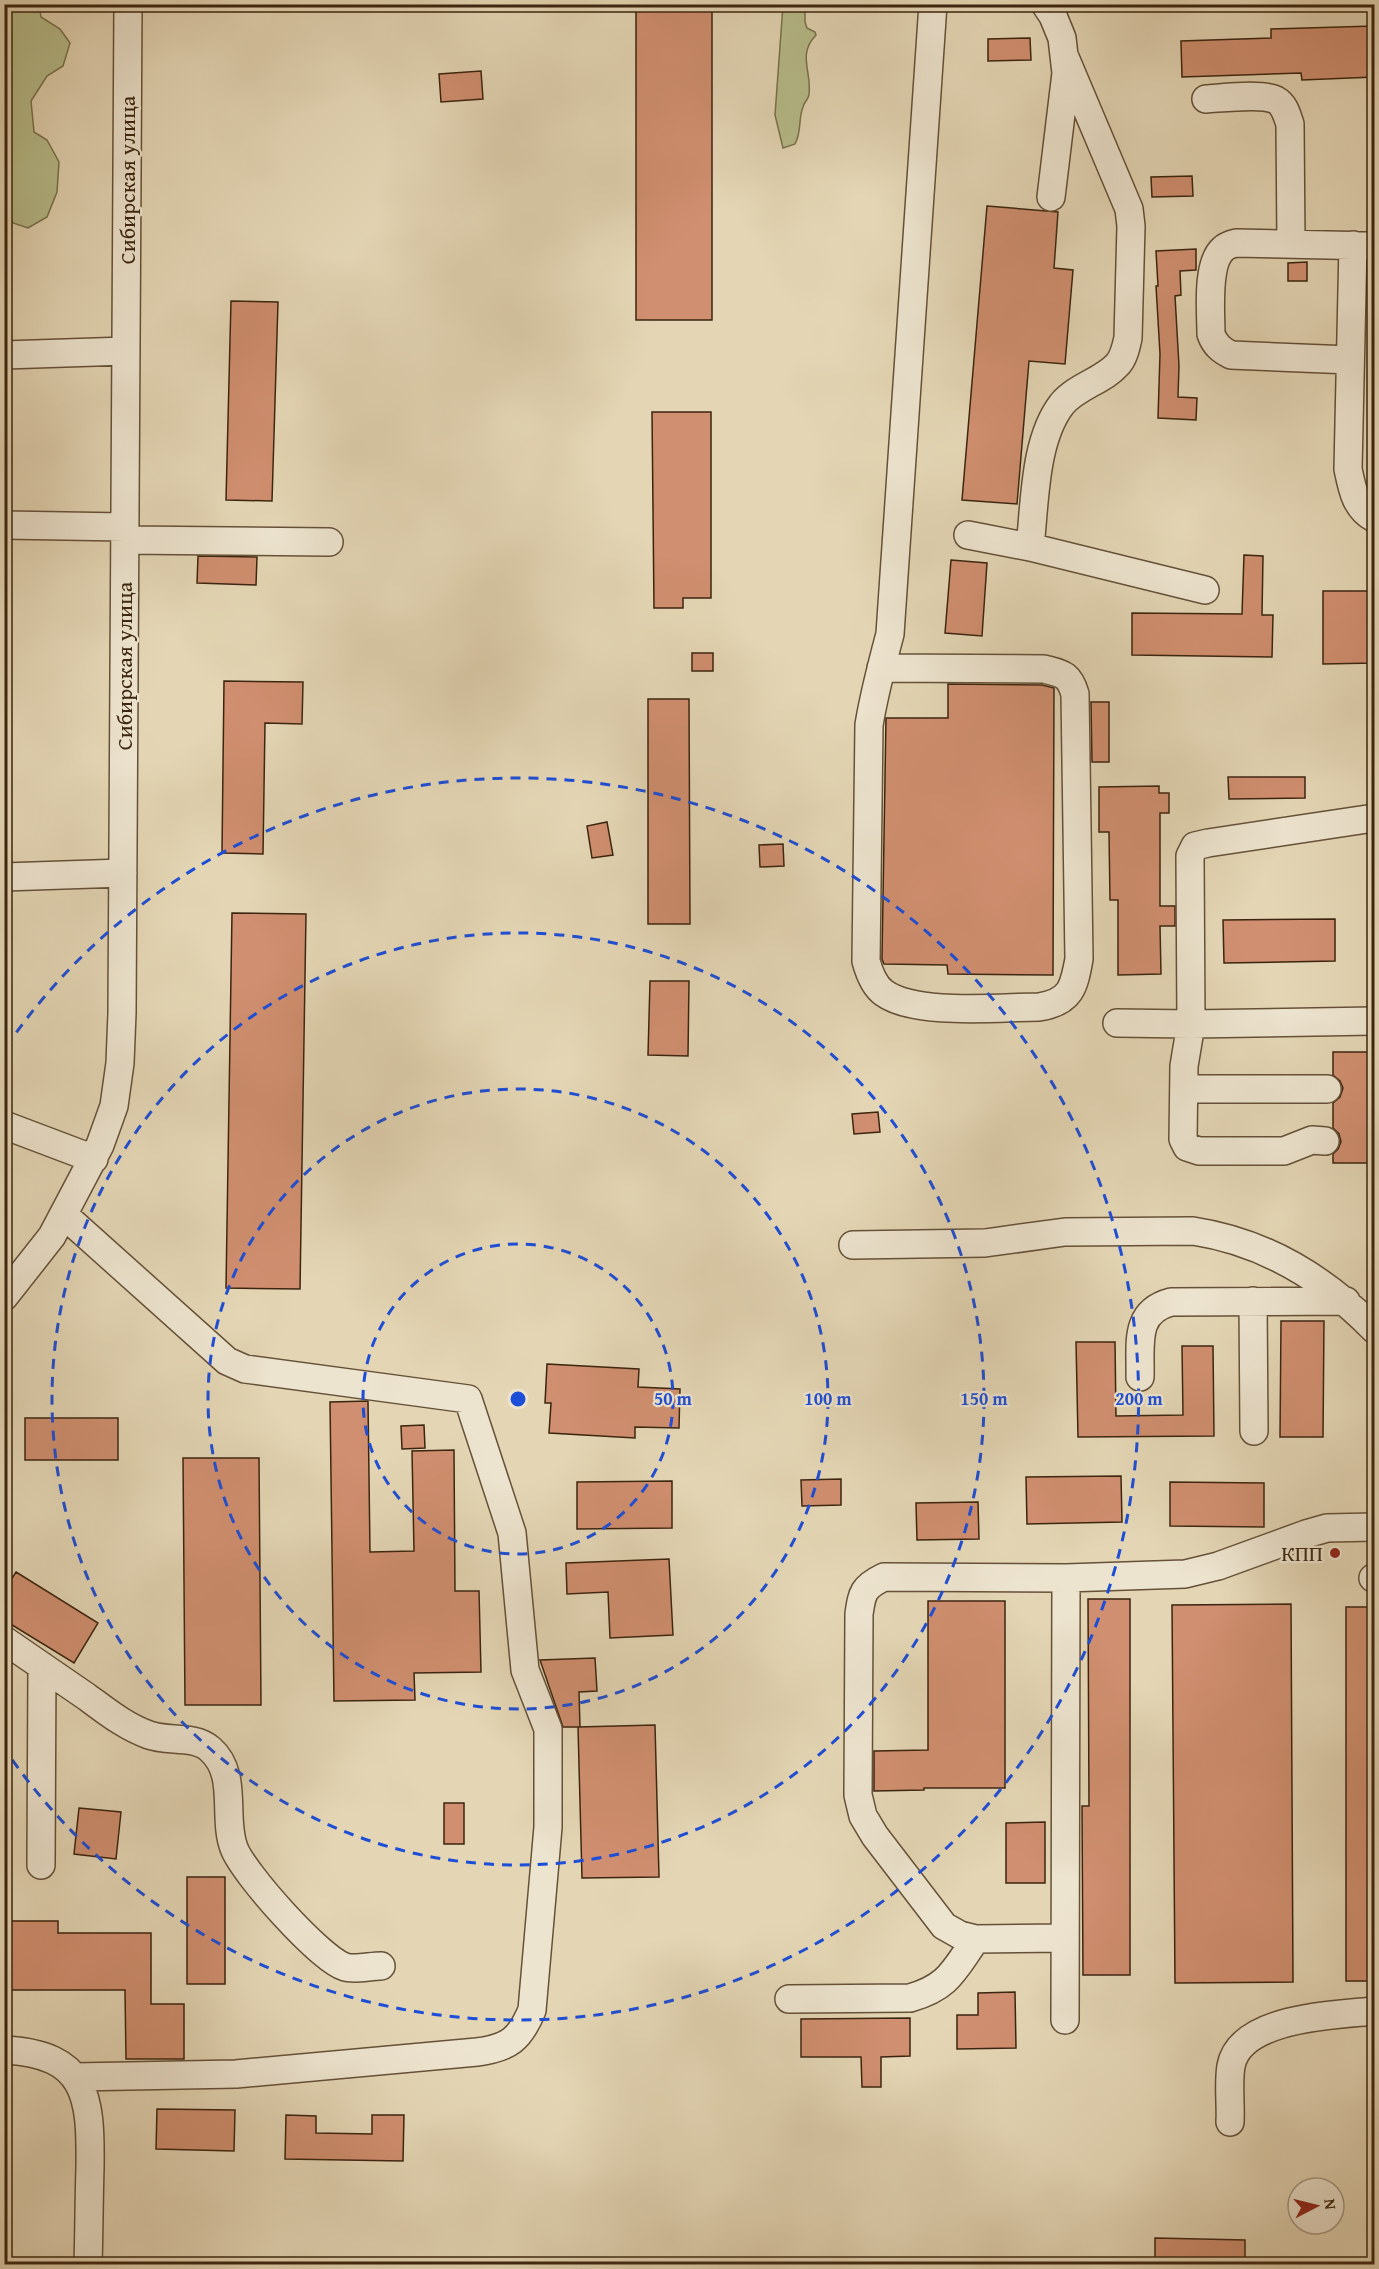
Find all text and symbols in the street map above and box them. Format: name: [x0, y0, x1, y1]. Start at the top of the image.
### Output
street label: Сибирская улица: [111, 95, 143, 264]
street label: Сибирская улица: [108, 581, 140, 750]
text: 50 m: [654, 1385, 693, 1412]
text: 100 m: [804, 1385, 852, 1412]
text: 150 m: [960, 1385, 1008, 1412]
text: 200 m: [1115, 1385, 1163, 1412]
centre of rings: [508, 1389, 528, 1409]
place label: КПП: [1281, 1537, 1323, 1569]
marker: КПП: [1328, 1546, 1342, 1560]
north arrow: [1286, 2176, 1346, 2236]
text: N: [1318, 2197, 1343, 2211]

